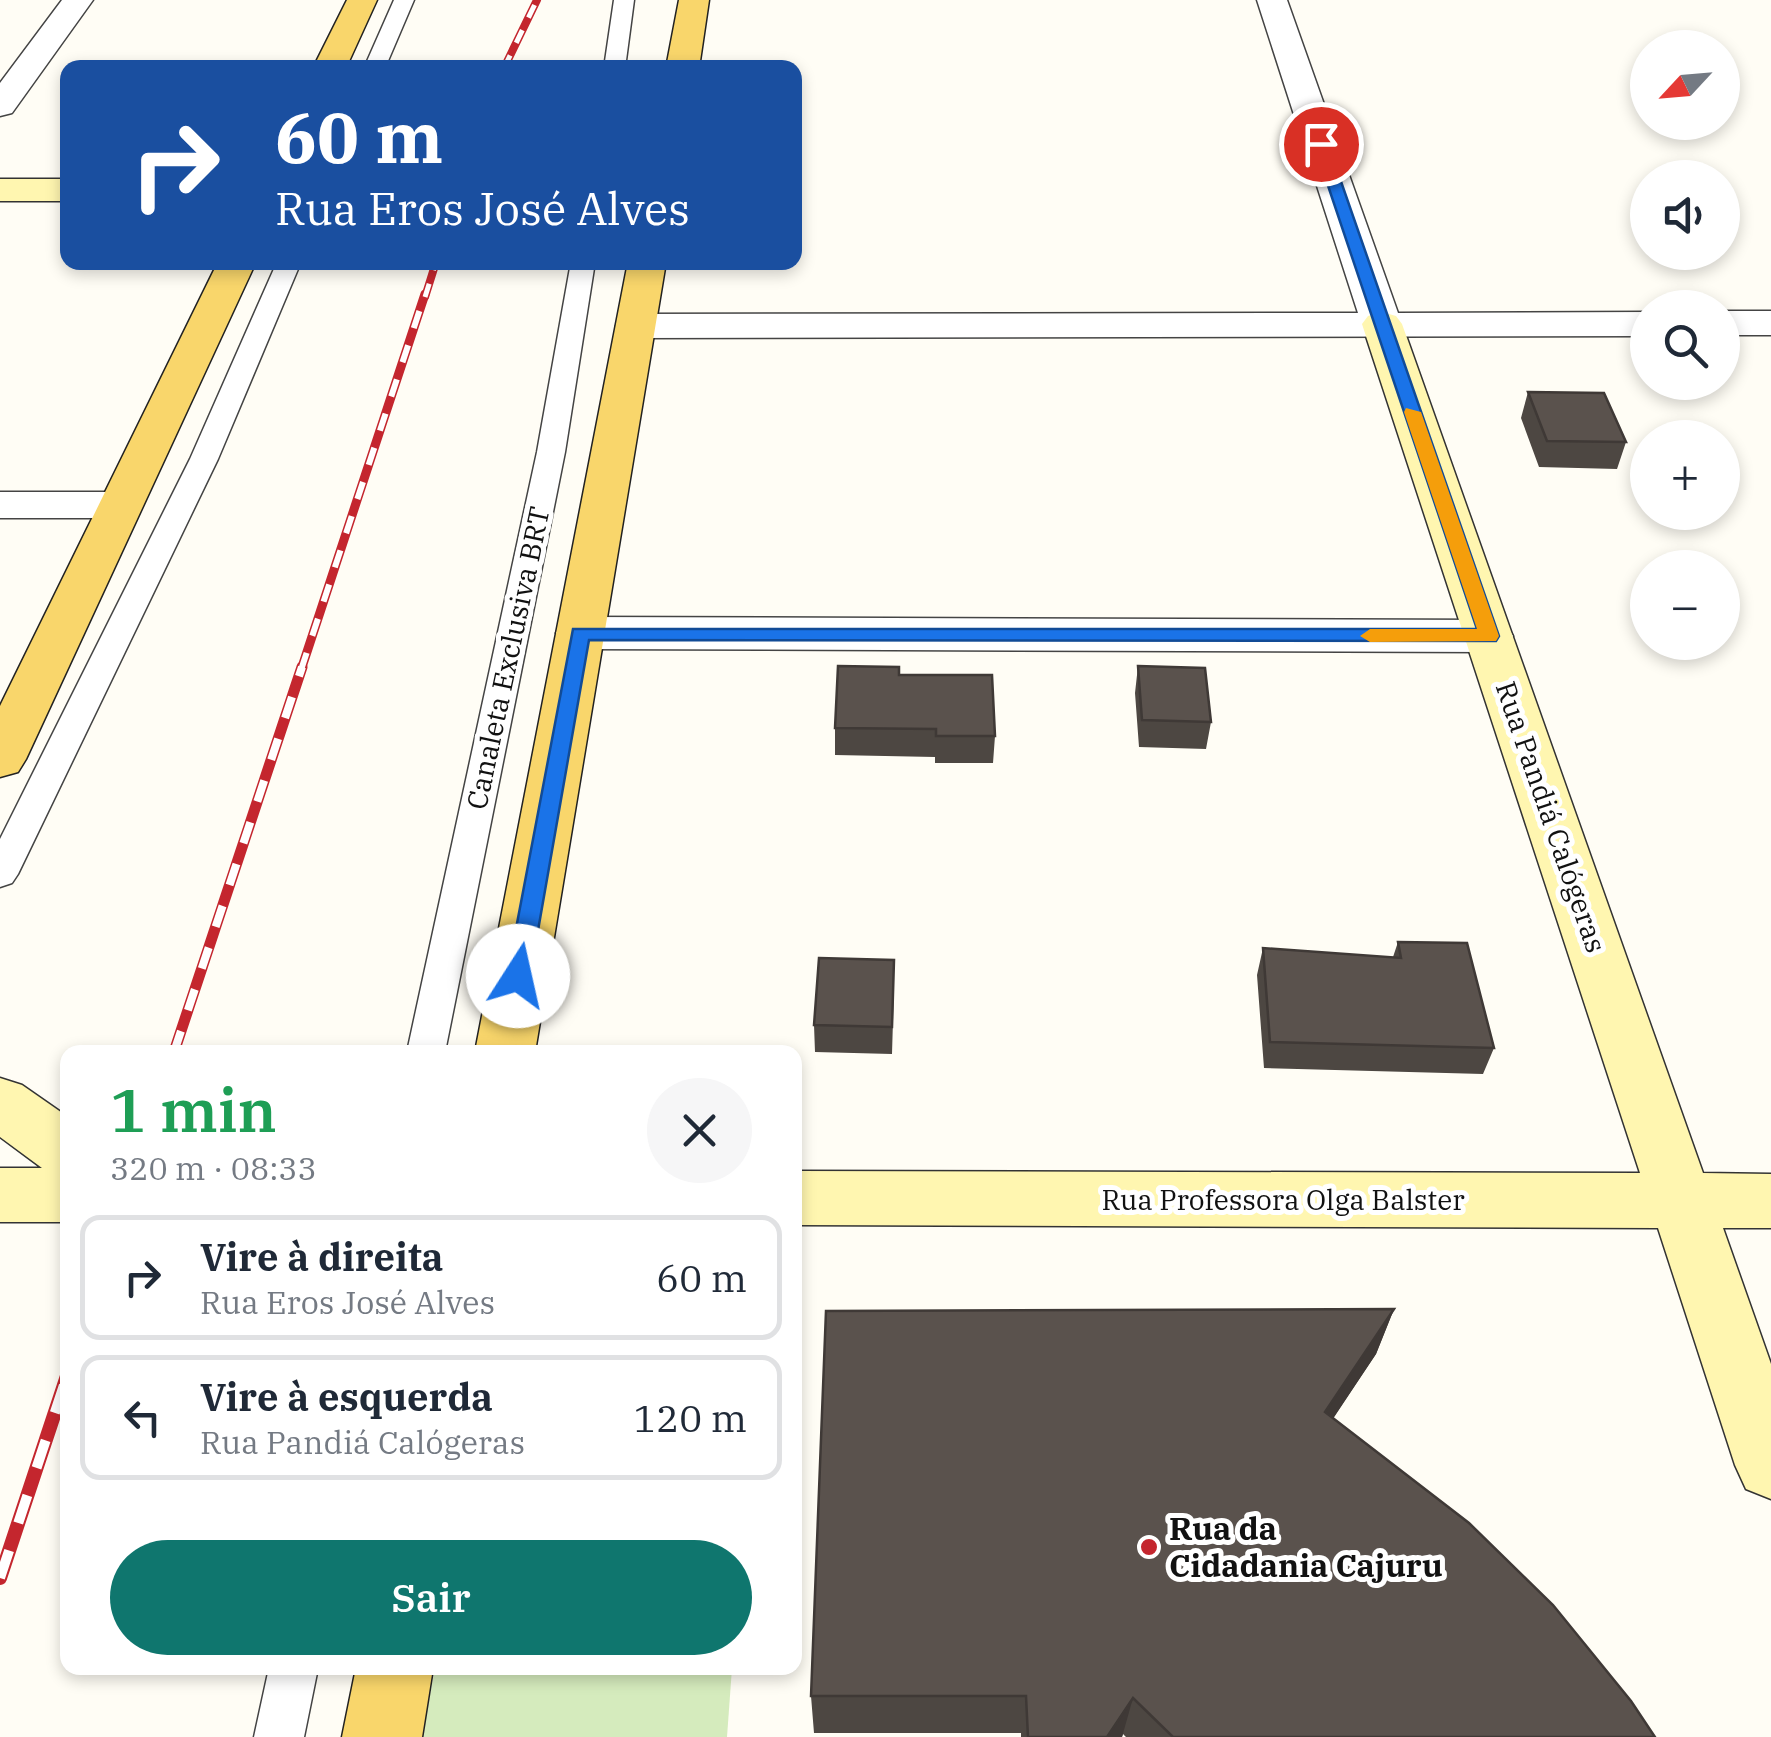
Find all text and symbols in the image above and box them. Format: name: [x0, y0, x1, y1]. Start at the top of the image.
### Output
north arrow: [1630, 30, 1740, 140]
map controls: [1630, 30, 1740, 660]
text: 60 m: [275, 91, 443, 182]
icon: right: [110, 100, 240, 230]
pin: [1279, 102, 1364, 187]
icon: arrive: [1294, 117, 1349, 172]
button: sound: [1630, 160, 1740, 270]
text: Rua Eros José Alves: [275, 179, 690, 237]
button: search: [1630, 290, 1740, 400]
button: +: [1630, 420, 1740, 530]
street label: Canaleta Exclusiva BRT: [457, 503, 558, 813]
button: −: [1630, 550, 1740, 660]
street label: Rua Pandiá Calógeras: [1488, 676, 1615, 957]
position arrow: [466, 924, 570, 1028]
text: 1 min: [110, 1070, 277, 1149]
button: close: [647, 1078, 752, 1183]
text: 320 m · 08:33: [110, 1147, 317, 1189]
street label: Rua Professora Olga Balster: [1101, 1181, 1465, 1218]
text: Vire à direita: [200, 1232, 444, 1281]
icon: right: [115, 1250, 170, 1305]
text: 60 m: [656, 1253, 747, 1302]
text: Rua Eros José Alves: [200, 1281, 495, 1323]
text: Vire à esquerda: [200, 1372, 493, 1421]
icon: left: [115, 1390, 170, 1445]
text: 120 m: [634, 1393, 747, 1442]
text: Rua Pandiá Calógeras: [200, 1421, 525, 1463]
place label: Rua da Cidadania Cajuru: [1169, 1507, 1443, 1586]
marker: Rua da Cidadania Cajuru: [1138, 1536, 1160, 1558]
button: Sair: [110, 1540, 752, 1655]

